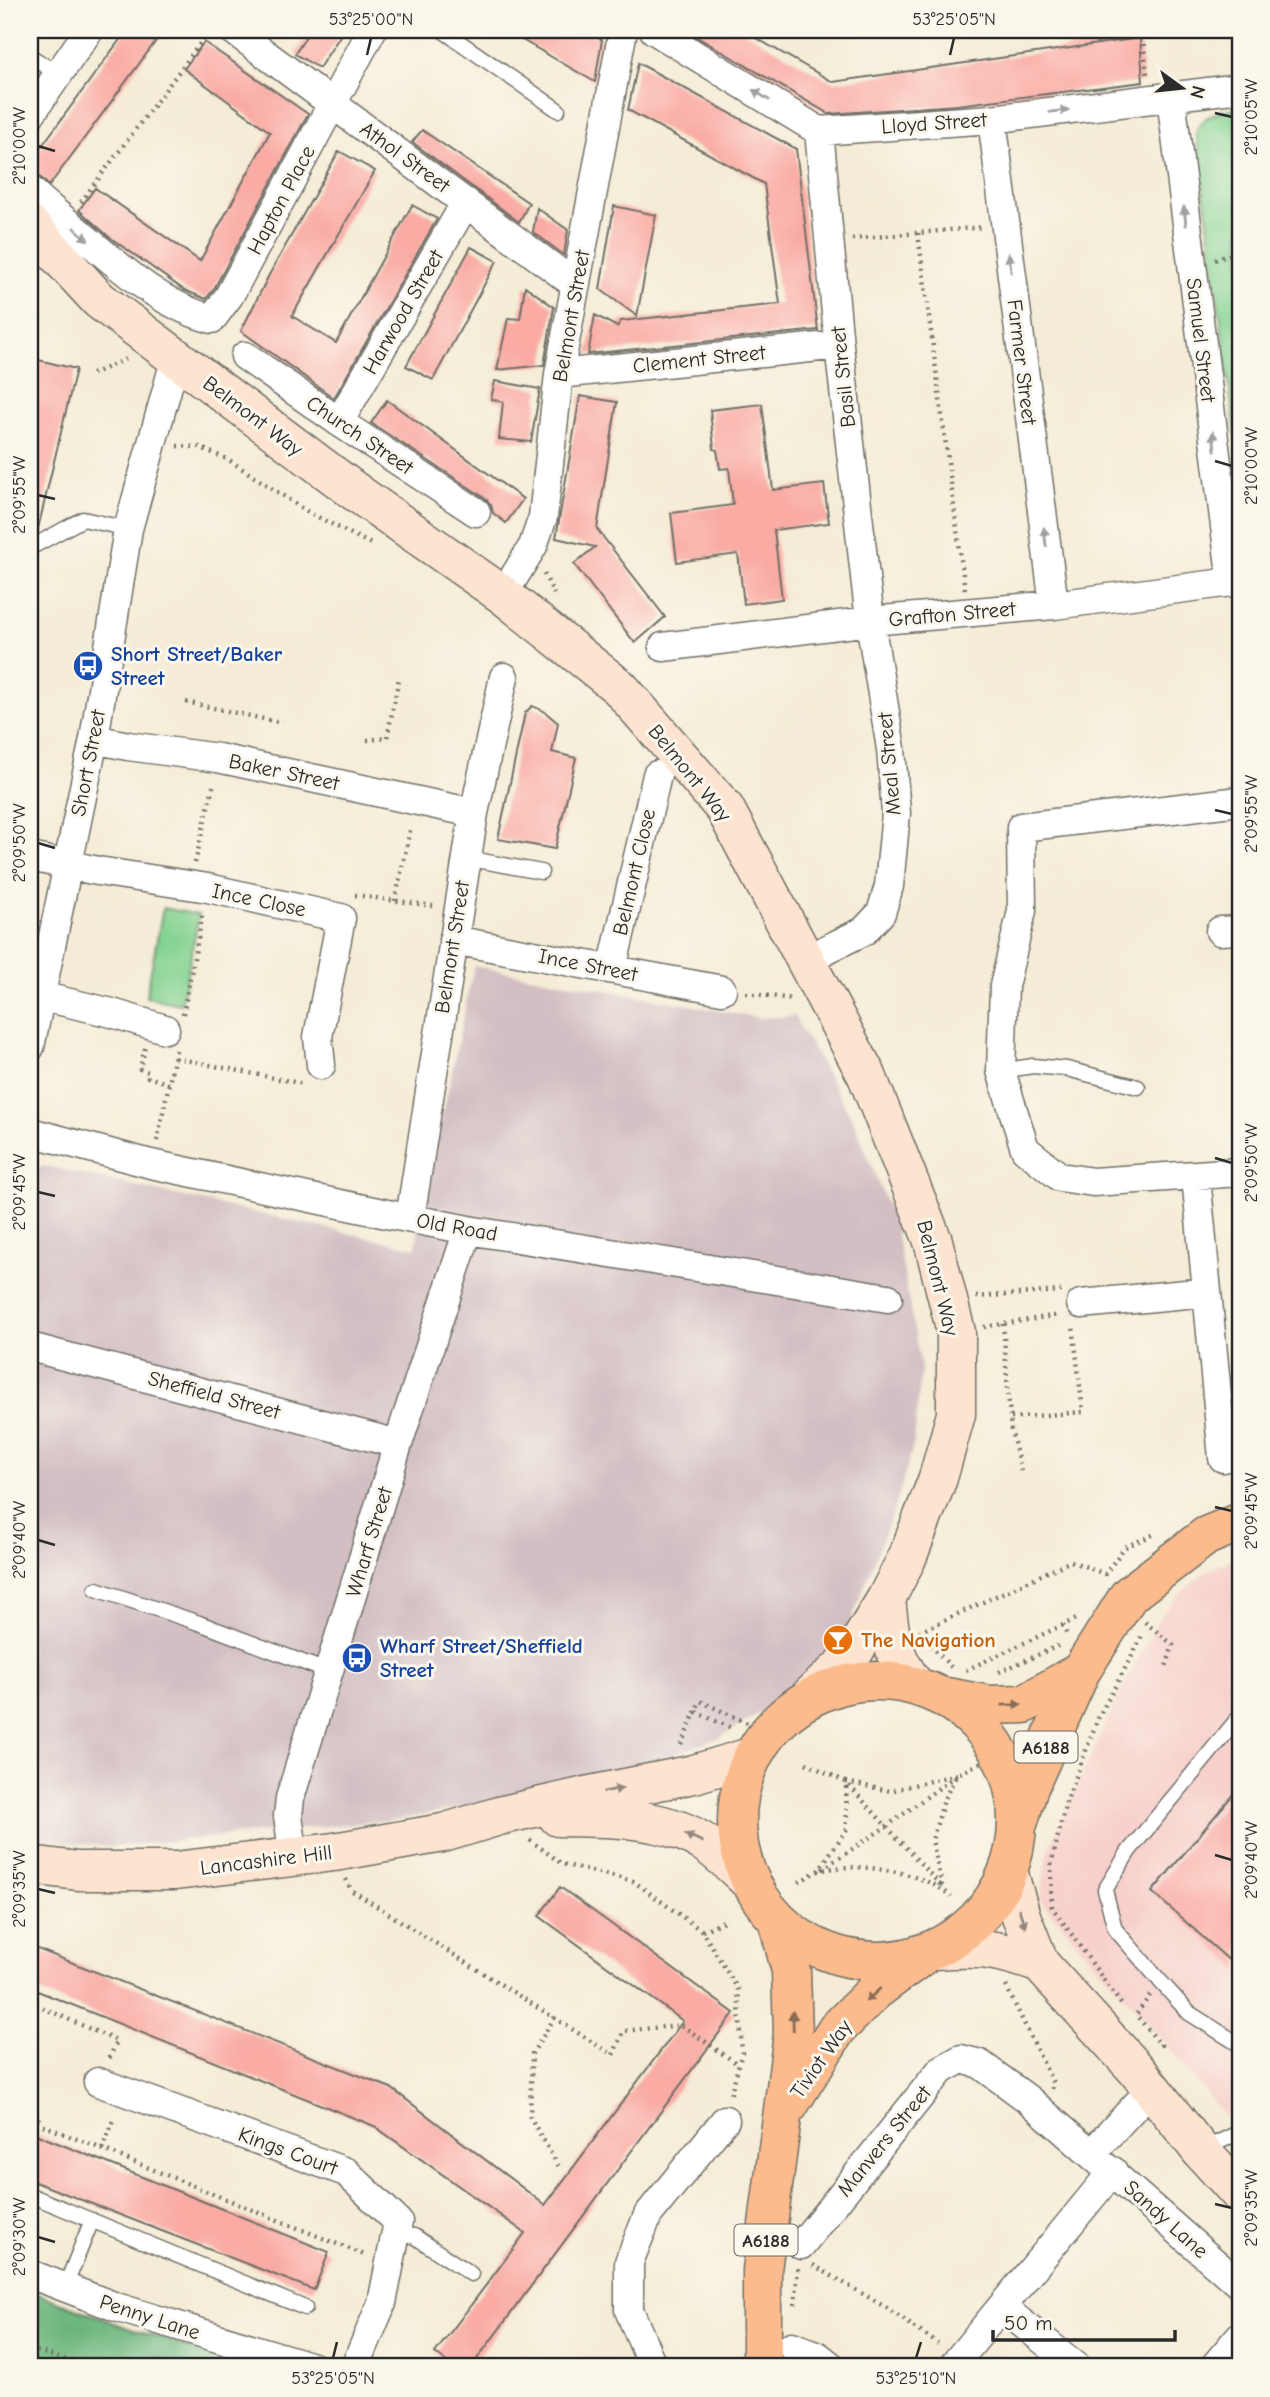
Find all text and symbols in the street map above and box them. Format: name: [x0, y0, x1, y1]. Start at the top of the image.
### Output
text: 53°25'00"N: [329, 9, 413, 30]
text: 53°25'05"N: [912, 9, 996, 30]
north arrow: [1148, 52, 1218, 122]
text: 2°10'05"W: [1241, 78, 1262, 155]
text: N: [1185, 83, 1210, 101]
one-way arrow: [752, 89, 771, 102]
one-way arrow: [1048, 105, 1070, 116]
text: 2°10'00"W: [9, 107, 30, 185]
street label: Lloyd Street: [880, 107, 989, 139]
street label: Athol Street: [356, 116, 455, 198]
street label: Hapton Place: [242, 141, 320, 259]
one-way arrow: [1180, 205, 1191, 227]
one-way arrow: [72, 226, 89, 242]
street label: Harwood Street: [358, 245, 449, 378]
street label: Belmont Street: [548, 247, 595, 384]
one-way arrow: [1004, 252, 1015, 274]
street label: Samuel Street: [1181, 276, 1221, 405]
street label: Farmer Street: [1002, 298, 1042, 427]
street label: Basil Street: [826, 324, 860, 429]
street label: Clement Street: [632, 340, 767, 378]
street label: Belmont Way: [199, 371, 308, 462]
street label: Church Street: [302, 390, 419, 480]
text: 2°10'00"W: [1241, 427, 1262, 505]
one-way arrow: [1208, 430, 1219, 452]
text: 2°09'55"W: [9, 456, 30, 534]
one-way arrow: [1039, 526, 1050, 548]
street label: Grafton Street: [888, 596, 1017, 632]
place label: Short Street/Baker Street: [111, 642, 283, 690]
bus stop icon: Short Street/Baker Street: [71, 649, 105, 683]
street label: Short Street: [66, 707, 110, 818]
street label: Meal Street: [872, 711, 905, 816]
street label: Belmont Way: [643, 719, 737, 827]
street label: Baker Street: [227, 749, 342, 796]
text: 2°09'55"W: [1241, 775, 1262, 853]
text: 2°09'50"W: [9, 803, 30, 883]
street label: Belmont Close: [608, 806, 660, 938]
street label: Ince Close: [210, 878, 308, 922]
street label: Belmont Street: [430, 878, 474, 1015]
street label: Ince Street: [537, 944, 640, 987]
text: 2°09'50"W: [1241, 1123, 1262, 1203]
text: 2°09'45"W: [9, 1153, 30, 1230]
street label: Old Road: [415, 1208, 499, 1246]
street label: Belmont Way: [912, 1218, 964, 1339]
street label: Sheffield Street: [145, 1366, 284, 1424]
text: 2°09'45"W: [1241, 1472, 1262, 1549]
street label: Wharf Street: [341, 1483, 397, 1600]
text: 2°09'40"W: [9, 1501, 30, 1579]
bar icon: The Navigation: [821, 1623, 855, 1657]
place label: The Navigation: [861, 1628, 996, 1652]
place label: Wharf Street/Sheffield Street: [380, 1634, 583, 1682]
bus stop icon: Wharf Street/Sheffield Street: [340, 1641, 374, 1675]
one-way arrow: [1001, 1699, 1023, 1710]
road number: A6188: [1014, 1732, 1078, 1763]
one-way arrow: [602, 1784, 624, 1795]
text: 2°09'40"W: [1241, 1821, 1262, 1899]
one-way arrow: [684, 1832, 704, 1844]
street label: Lancashire Hill: [199, 1840, 333, 1880]
text: 2°09'35"W: [9, 1850, 30, 1928]
one-way arrow: [1017, 1908, 1028, 1929]
one-way arrow: [865, 1986, 882, 2002]
one-way arrow: [787, 2010, 798, 2032]
street label: Tiviot Way: [785, 2015, 857, 2103]
street label: Manvers Street: [832, 2080, 937, 2201]
street label: Kings Court: [235, 2122, 342, 2180]
text: 2°09'35"W: [1241, 2169, 1262, 2247]
street label: Sandy Lane: [1119, 2175, 1213, 2263]
text: 2°09'30"W: [9, 2197, 30, 2276]
road number: A6188: [734, 2224, 798, 2256]
street label: Penny Lane: [97, 2289, 203, 2345]
scale bar: [993, 2299, 1176, 2343]
text: 50 m: [1004, 2311, 1053, 2335]
text: 53°25'05"N: [291, 2368, 375, 2389]
text: 53°25'10"N: [876, 2368, 956, 2389]

